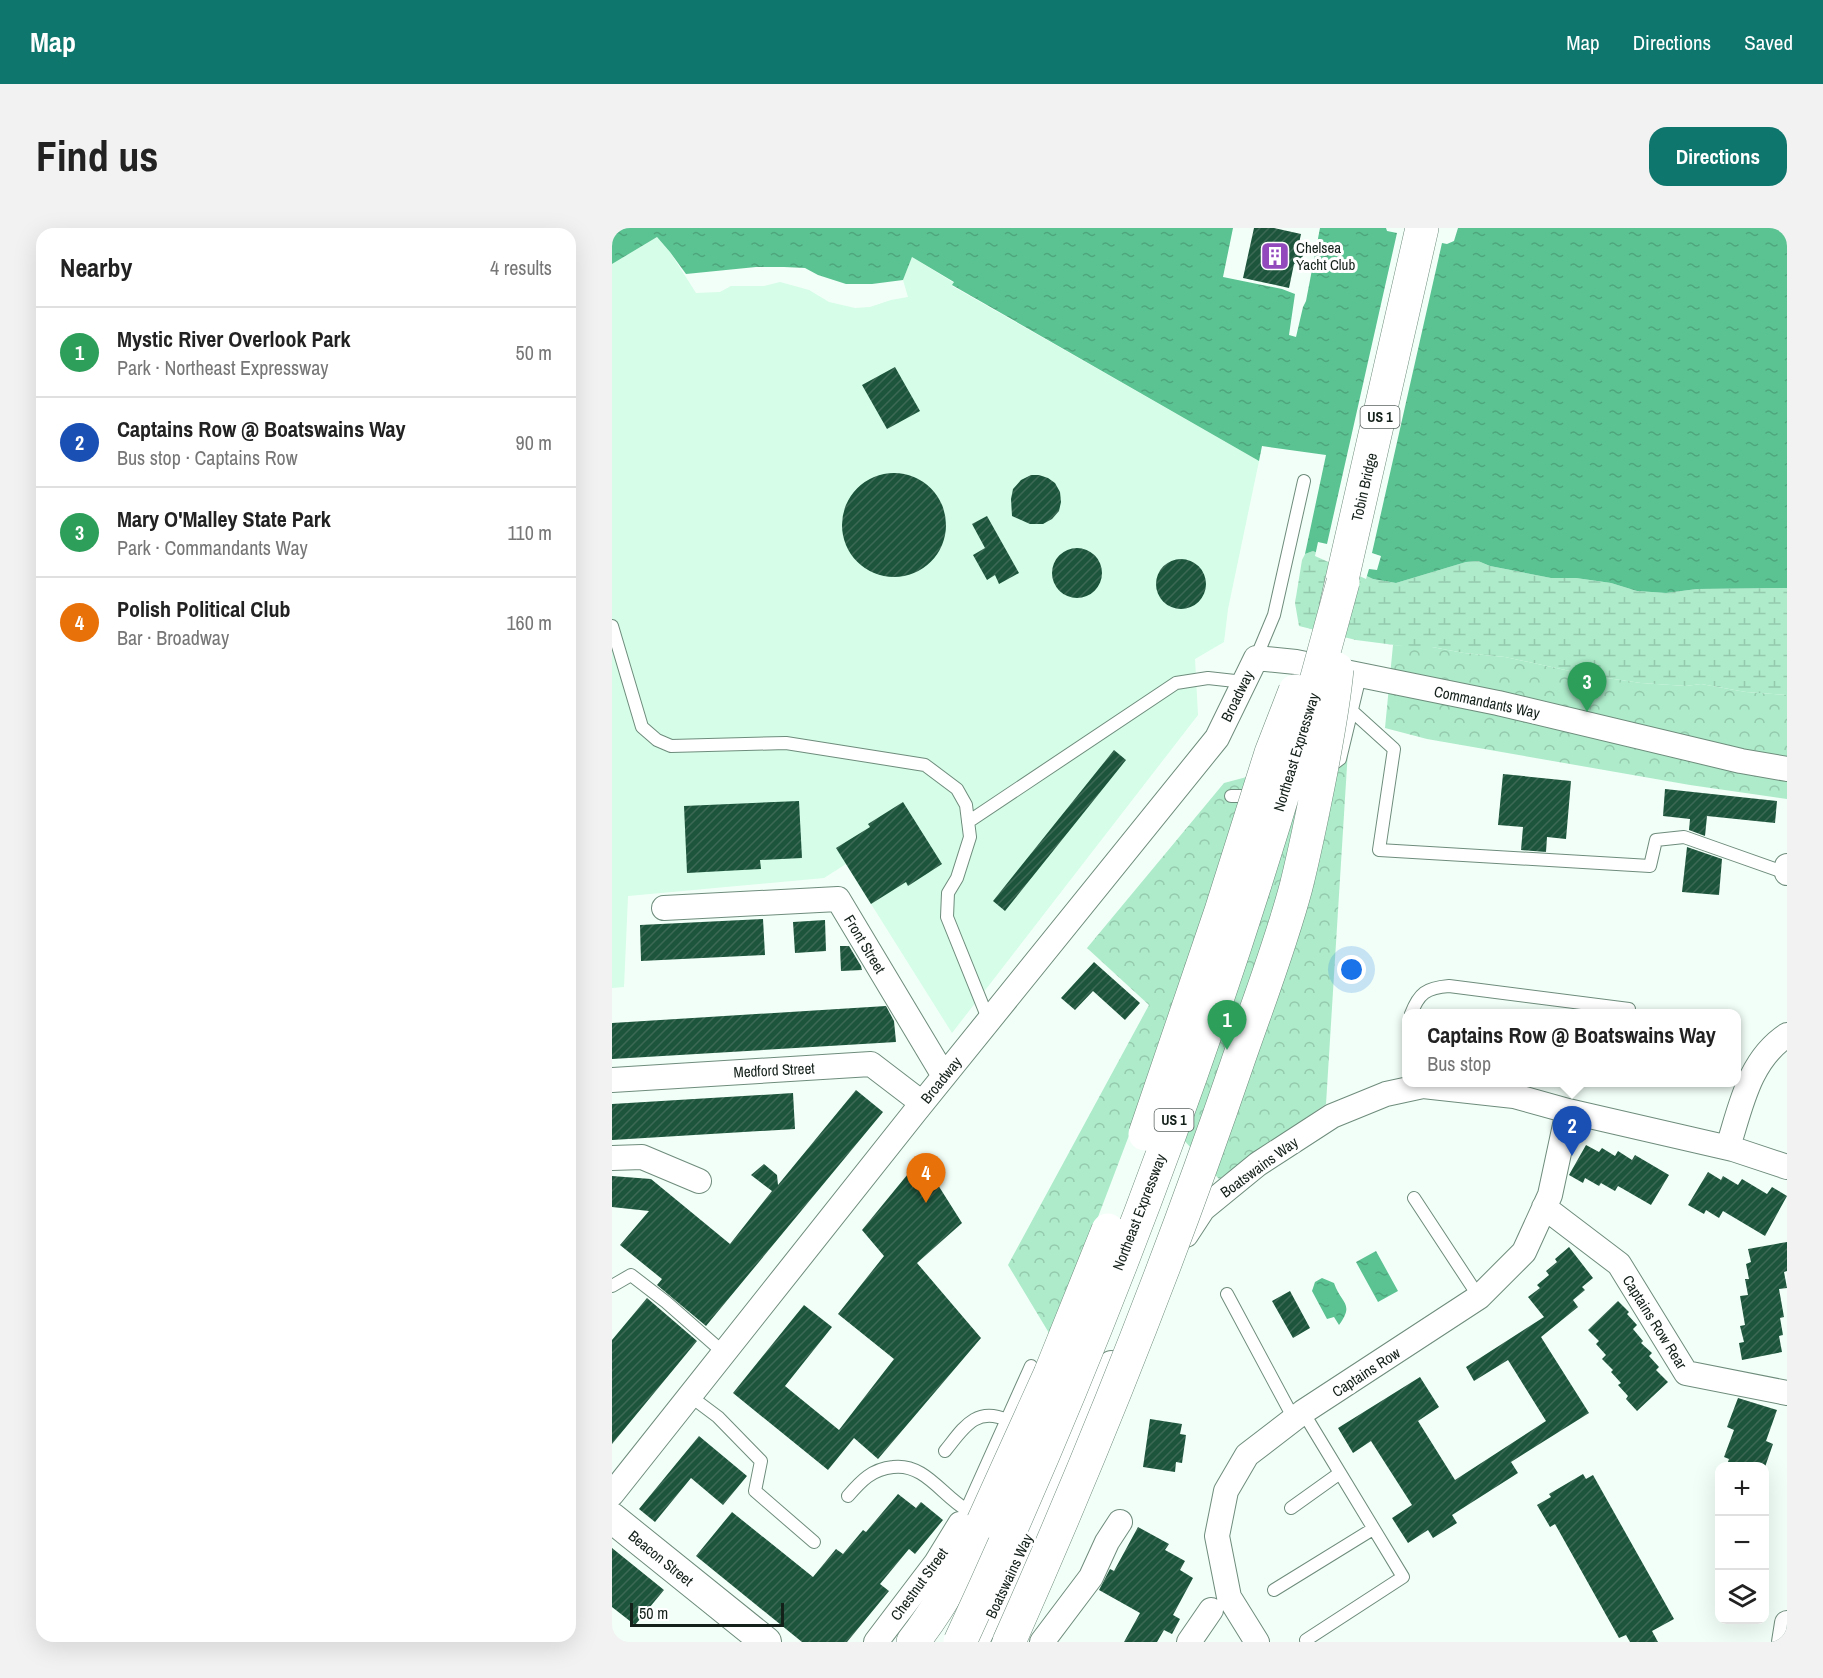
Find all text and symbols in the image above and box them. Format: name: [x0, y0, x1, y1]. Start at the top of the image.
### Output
text: Map: [30, 23, 76, 61]
text: Map: [1566, 28, 1600, 57]
text: Directions: [1633, 28, 1711, 57]
text: Saved: [1744, 28, 1793, 57]
button: Directions: [1649, 127, 1787, 186]
text: Find us: [36, 128, 158, 184]
place label: Chelsea Yacht Club: [1296, 237, 1355, 275]
building icon: Chelsea Yacht Club: [1259, 240, 1291, 272]
text: Nearby: [60, 250, 132, 285]
text: 4 results: [490, 254, 552, 281]
text: Mystic River Overlook Park: [117, 324, 351, 354]
text: 1: [75, 339, 84, 366]
text: 50 m: [516, 339, 552, 366]
text: Park · Northeast Expressway: [117, 354, 328, 381]
road number: US 1: [1360, 406, 1400, 428]
text: Captains Row @ Boatswains Way: [117, 414, 406, 444]
text: 2: [75, 429, 84, 456]
text: 90 m: [516, 429, 552, 456]
text: Bus stop · Captains Row: [117, 444, 298, 471]
street label: Tobin Bridge: [1346, 451, 1382, 523]
text: Mary O'Malley State Park: [117, 504, 331, 534]
text: 3: [75, 519, 84, 546]
text: 110 m: [508, 519, 552, 546]
text: Park · Commandants Way: [117, 534, 308, 561]
text: Polish Political Club: [117, 594, 290, 624]
text: 4: [75, 609, 84, 636]
text: 160 m: [506, 609, 552, 636]
text: Bar · Broadway: [117, 624, 229, 651]
pin: 3: [1568, 662, 1606, 712]
street label: Broadway: [1216, 666, 1259, 725]
street label: Commandants Way: [1432, 681, 1543, 724]
street label: Northeast Expressway: [1268, 689, 1324, 814]
street label: Front Street: [839, 911, 891, 978]
your location: [1337, 955, 1366, 984]
pin: 1: [1208, 1000, 1246, 1050]
popup: [1402, 1009, 1741, 1087]
text: Captains Row @ Boatswains Way: [1427, 1020, 1716, 1050]
text: Bus stop: [1427, 1050, 1491, 1077]
street label: Broadway: [916, 1051, 967, 1108]
street label: Medford Street: [733, 1057, 816, 1083]
pin: 2: [1552, 1106, 1592, 1156]
road number: US 1: [1154, 1109, 1194, 1131]
street label: Boatswains Way: [1216, 1131, 1303, 1202]
street label: Northeast Expressway: [1107, 1150, 1171, 1273]
pin: 4: [906, 1154, 946, 1203]
street label: Captains Row Rear: [1618, 1271, 1692, 1373]
street label: Captains Row: [1328, 1342, 1404, 1402]
map controls: [1715, 1462, 1769, 1624]
button: +: [1715, 1462, 1769, 1516]
button: −: [1715, 1516, 1769, 1570]
street label: Beacon Street: [624, 1525, 698, 1591]
street label: Boatswains Way: [980, 1529, 1038, 1622]
street label: Chestnut Street: [885, 1543, 953, 1625]
button: layers: [1715, 1570, 1769, 1624]
scale bar: [630, 1600, 784, 1628]
text: 50 m: [639, 1602, 668, 1624]

